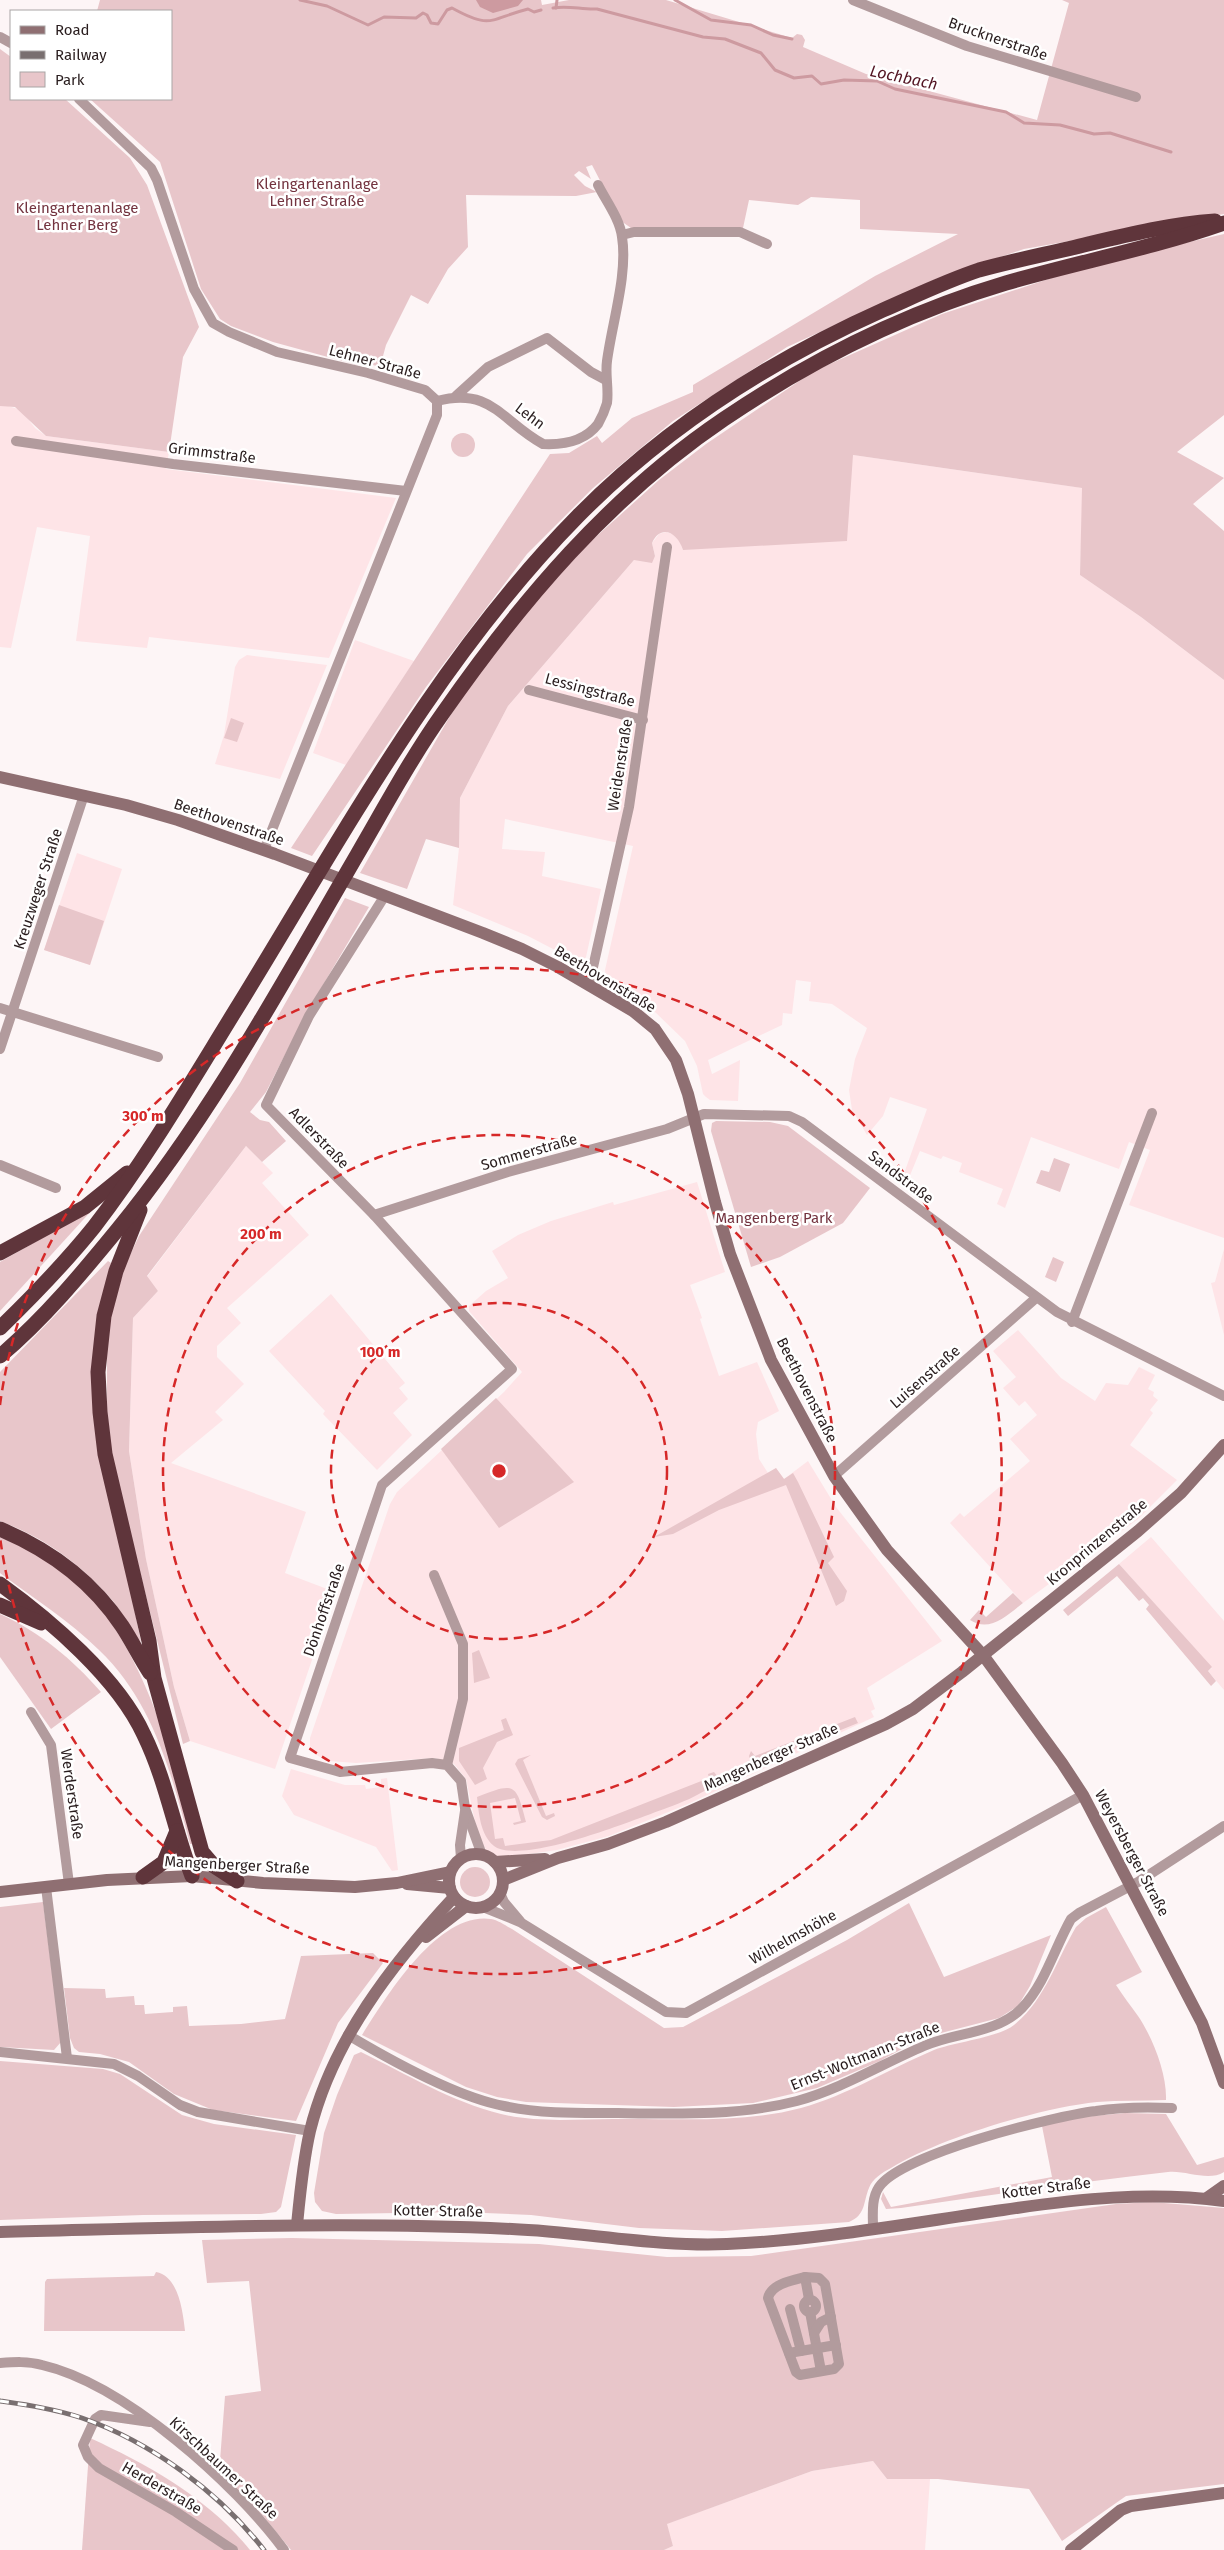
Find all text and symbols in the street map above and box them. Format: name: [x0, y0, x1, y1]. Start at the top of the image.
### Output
legend: [10, 10, 172, 100]
street label: Brucknerstraße: [946, 14, 1050, 64]
text: Road: [55, 21, 90, 39]
text: Railway: [55, 46, 107, 64]
water label: Lochbach: [868, 61, 940, 94]
text: Park: [55, 71, 85, 89]
park label: Kleingartenanlage Lehner Straße: [256, 175, 379, 210]
park label: Kleingartenanlage Lehner Berg: [16, 199, 139, 234]
street label: Lehner Straße: [327, 341, 423, 383]
street label: Lehn: [511, 399, 549, 433]
street label: Grimmstraße: [167, 439, 257, 467]
street label: Lessingstraße: [543, 669, 637, 711]
street label: Weidenstraße: [604, 717, 636, 813]
street label: Beethovenstraße: [171, 795, 287, 849]
street label: Kreuzweger Straße: [10, 826, 66, 952]
street label: Beethovenstraße: [551, 942, 659, 1016]
street label: Adlerstraße: [285, 1103, 353, 1173]
text: 300 m: [121, 1107, 164, 1125]
street label: Sommerstraße: [479, 1130, 579, 1174]
street label: Sandstraße: [865, 1147, 937, 1207]
park label: Mangenberg Park: [715, 1209, 833, 1227]
text: 200 m: [240, 1225, 282, 1243]
street label: Beethovenstraße: [773, 1334, 841, 1446]
street label: Luisenstraße: [886, 1342, 964, 1412]
text: 100 m: [360, 1343, 400, 1361]
centre of rings: [490, 1462, 508, 1480]
street label: Kronprinzenstraße: [1043, 1495, 1151, 1589]
street label: Dönhoffstraße: [300, 1561, 348, 1659]
street label: Mangenberger Straße: [701, 1719, 841, 1795]
street label: Werderstraße: [57, 1747, 87, 1841]
street label: Weyersberger Straße: [1091, 1787, 1173, 1919]
street label: Mangenberger Straße: [164, 1852, 310, 1878]
street label: Wilhelmshöhe: [746, 1906, 840, 1968]
street label: Ernst-Woltmann-Straße: [788, 2018, 942, 2094]
street label: Kotter Straße: [1000, 2174, 1092, 2202]
street label: Kotter Straße: [393, 2201, 483, 2221]
street label: Kirschbaumer Straße: [166, 2413, 282, 2523]
street label: Herderstraße: [119, 2458, 205, 2518]

